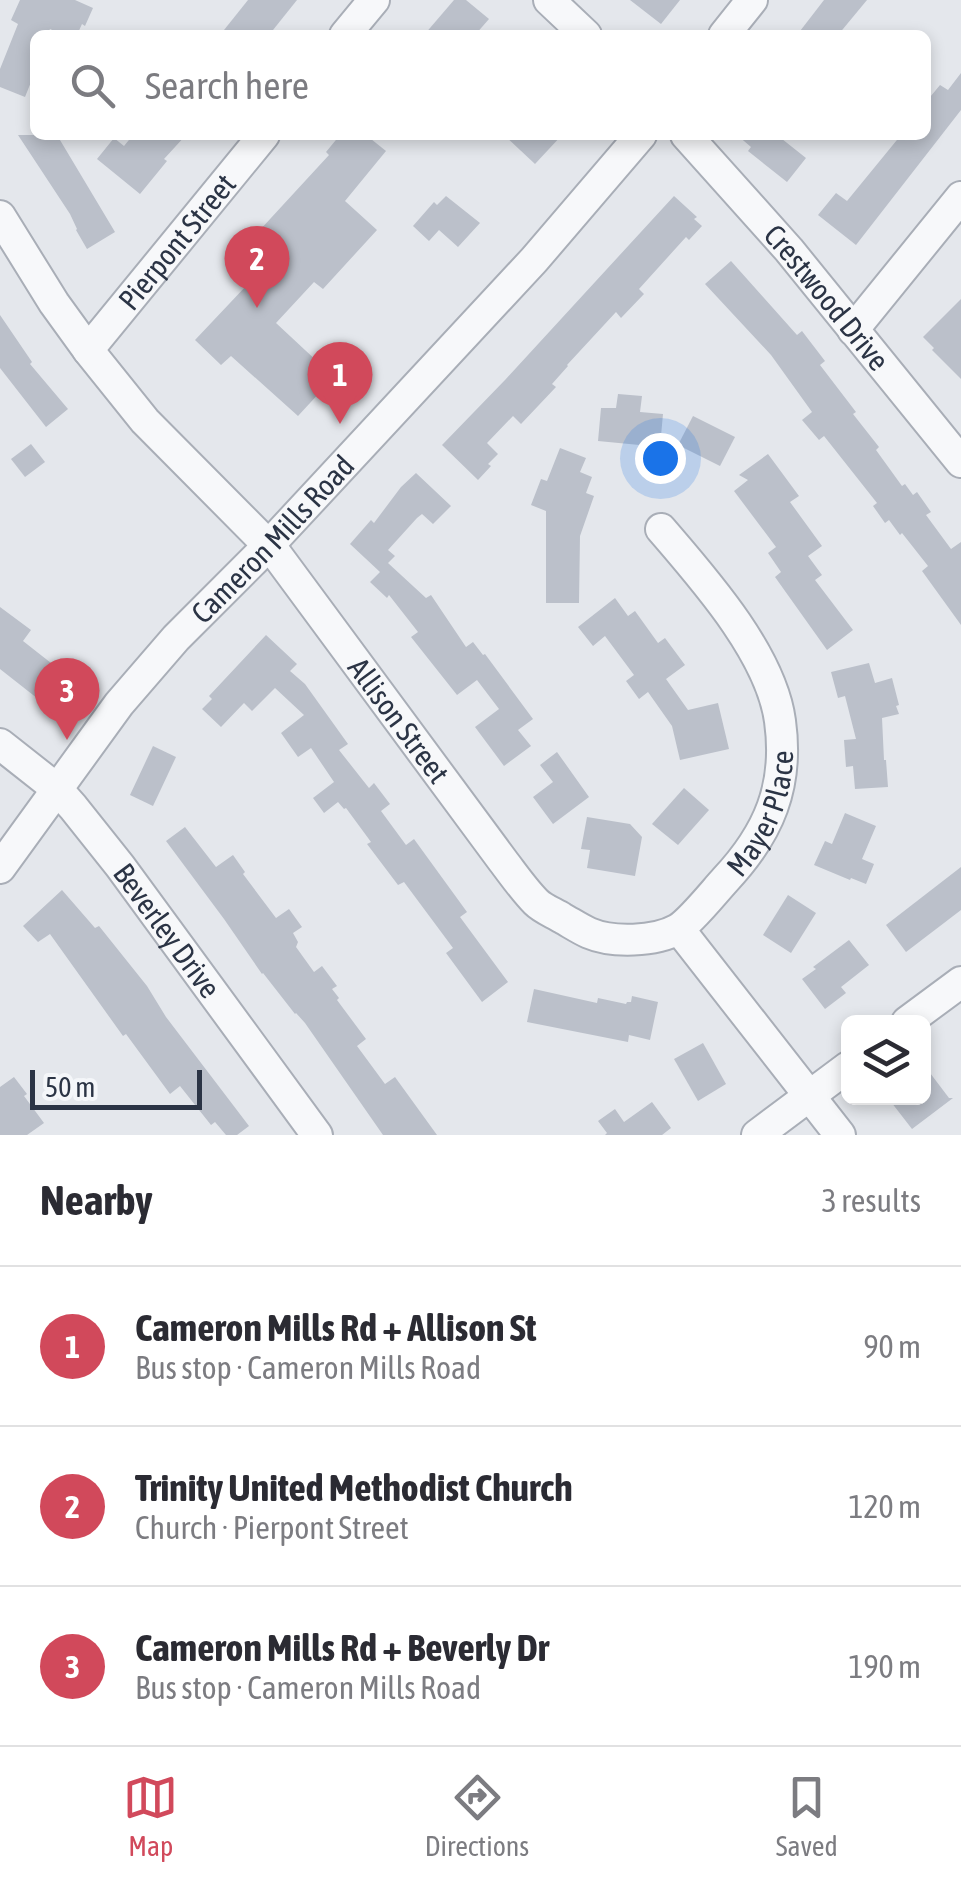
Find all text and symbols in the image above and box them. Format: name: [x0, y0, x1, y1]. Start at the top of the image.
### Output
search box: [30, 30, 931, 140]
icon: search: [65, 58, 120, 113]
text: Search here: [145, 64, 309, 107]
street label: Pierpont Street: [111, 167, 242, 316]
street label: Crestwood Drive: [758, 218, 896, 377]
pin: 2: [224, 226, 290, 308]
pin: 1: [308, 342, 372, 424]
your location: [635, 433, 686, 484]
street label: Cameron Mills Road: [184, 448, 361, 630]
street label: Allison Street: [342, 651, 456, 789]
pin: 3: [34, 658, 100, 740]
street label: Mayer Place: [720, 750, 799, 882]
street label: Beverley Drive: [107, 857, 228, 1004]
map controls: [841, 1015, 931, 1105]
button: layers: [841, 1015, 931, 1105]
scale bar: [30, 1065, 202, 1110]
text: 50 m: [45, 1071, 95, 1103]
text: Nearby: [40, 1176, 153, 1224]
text: 3 results: [822, 1182, 921, 1219]
text: Cameron Mills Rd + Allison St: [135, 1306, 537, 1349]
text: 1: [65, 1328, 80, 1365]
text: 90 m: [863, 1328, 921, 1365]
text: Bus stop · Cameron Mills Road: [135, 1349, 481, 1386]
text: Trinity United Methodist Church: [135, 1466, 573, 1509]
text: 2: [65, 1488, 80, 1525]
text: 120 m: [848, 1488, 921, 1525]
text: Church · Pierpont Street: [135, 1509, 409, 1546]
text: Cameron Mills Rd + Beverly Dr: [135, 1626, 549, 1669]
text: 3: [65, 1648, 80, 1685]
text: 190 m: [848, 1648, 921, 1685]
text: Bus stop · Cameron Mills Road: [135, 1669, 481, 1706]
tab: Map: [123, 1770, 178, 1862]
tab: Directions: [425, 1770, 529, 1862]
tab: Saved: [776, 1770, 838, 1862]

